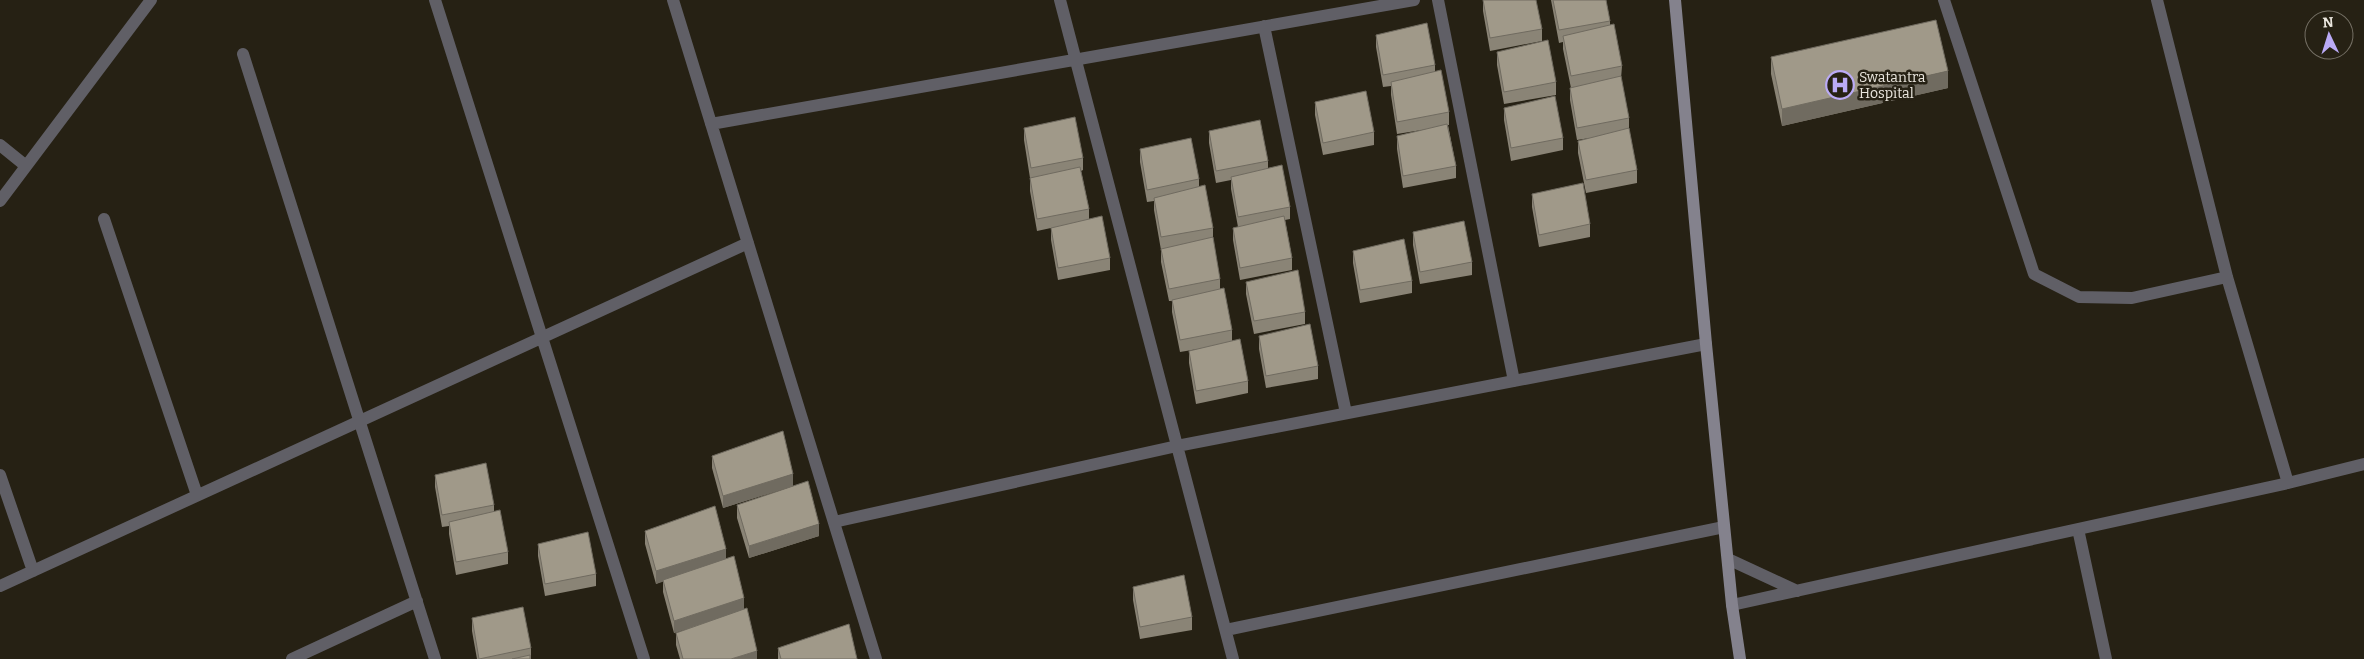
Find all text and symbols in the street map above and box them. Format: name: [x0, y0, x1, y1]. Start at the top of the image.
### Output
north arrow: [2304, 10, 2354, 60]
text: N: [2322, 14, 2334, 31]
place label: Swatantra Hospital: [1859, 69, 1926, 102]
hospital icon: Swatantra Hospital: [1825, 70, 1855, 100]

